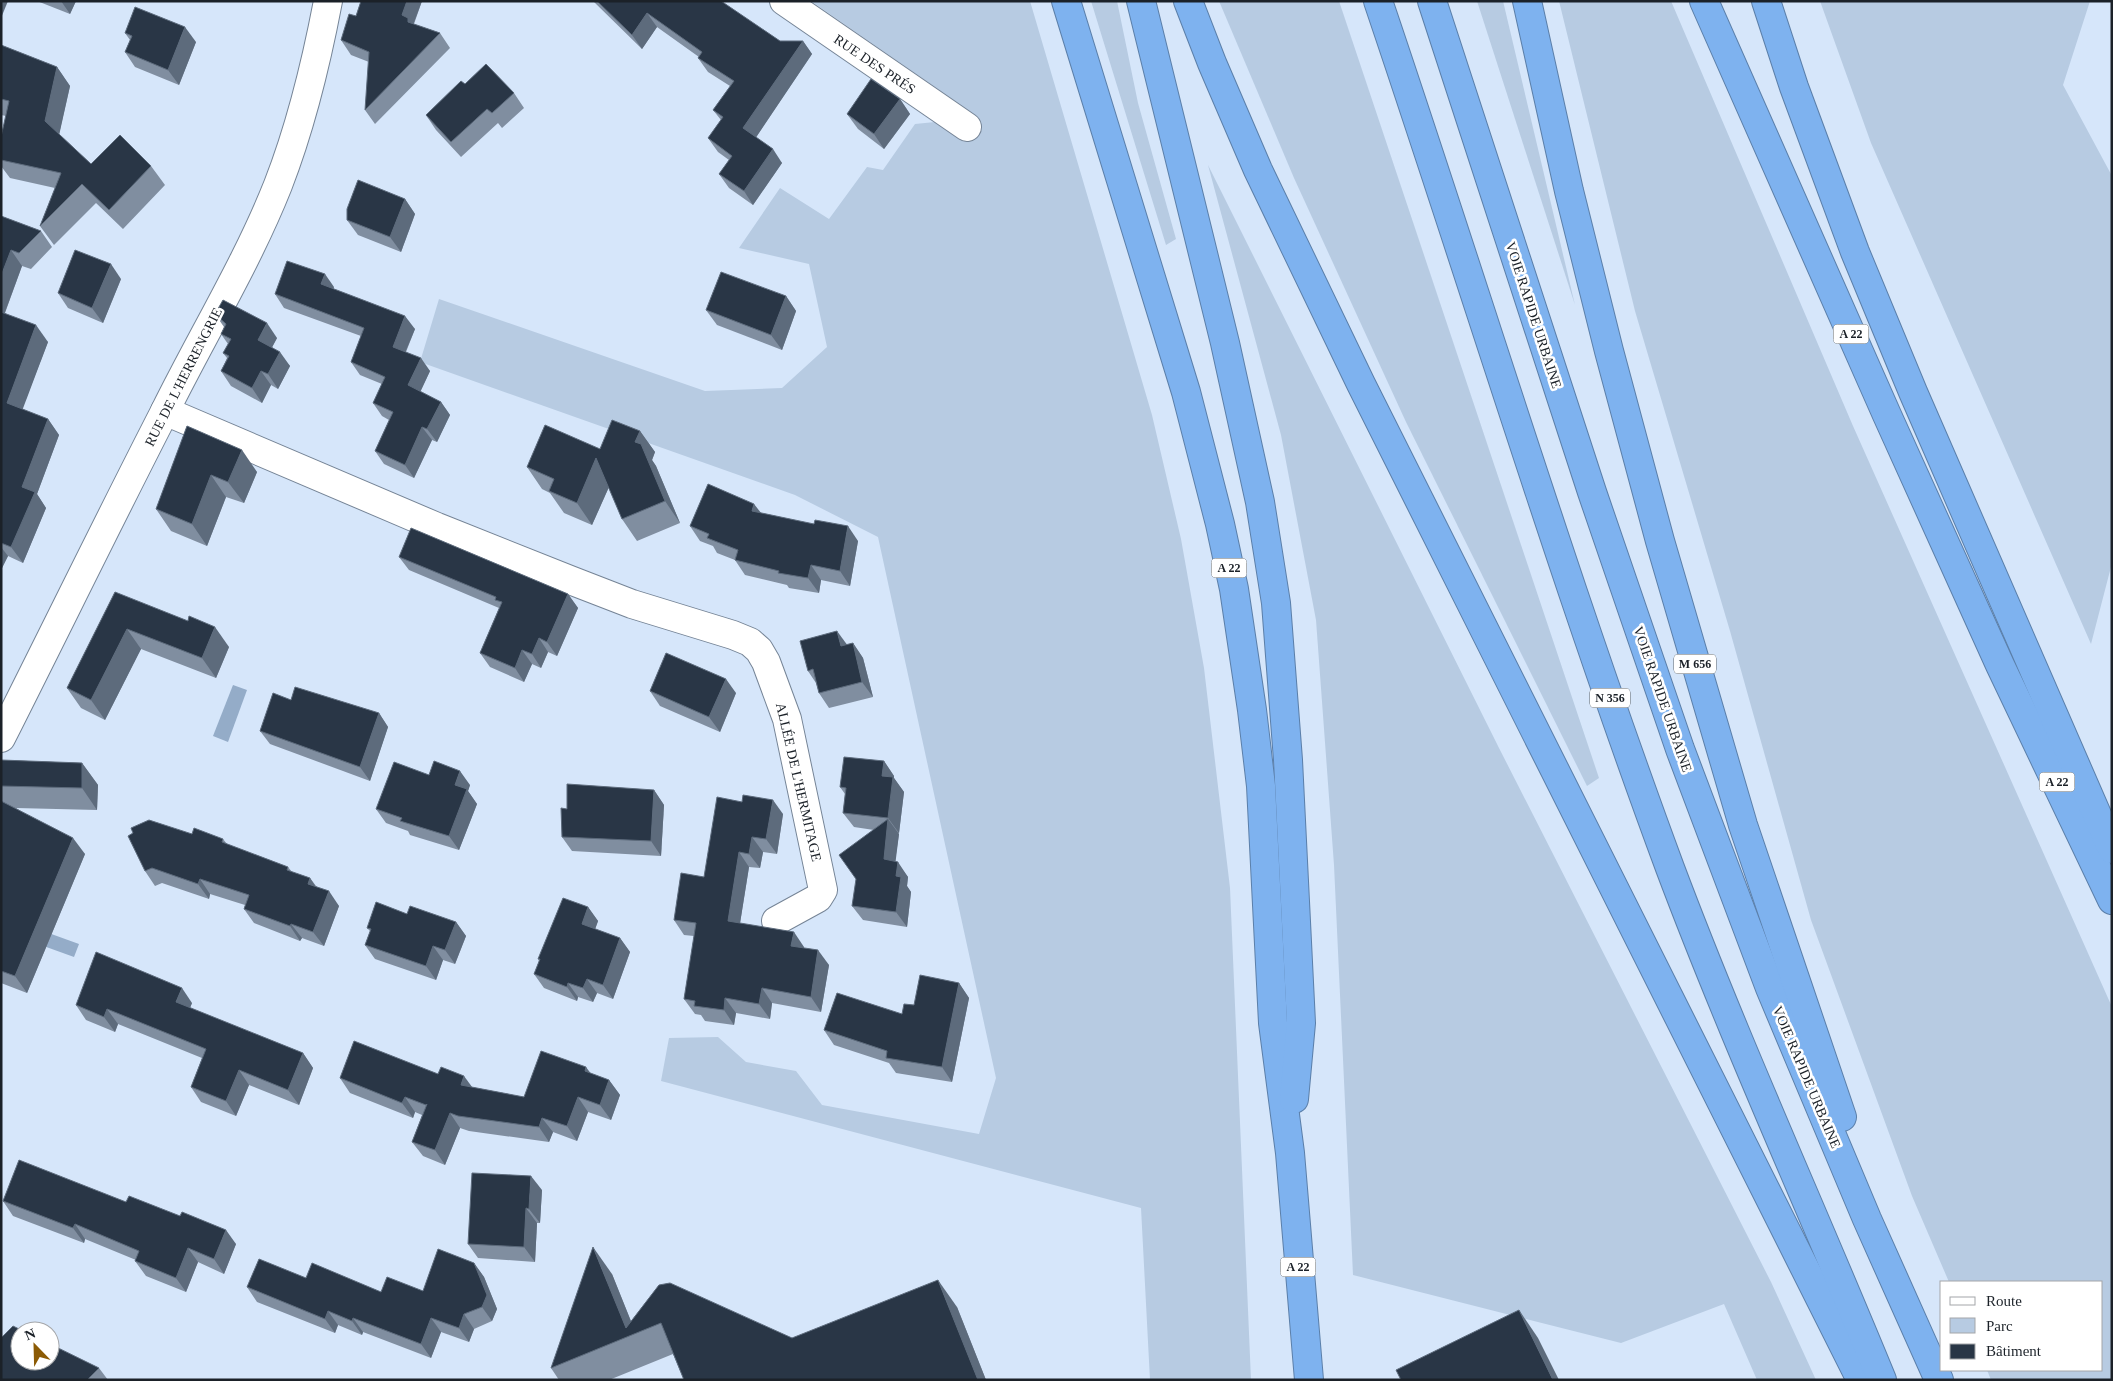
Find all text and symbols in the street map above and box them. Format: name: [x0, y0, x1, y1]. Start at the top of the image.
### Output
street label: RUE DES PRÉS: [831, 31, 919, 97]
street label: VOIE RAPIDE URBAINE: [1503, 240, 1564, 390]
street label: RUE DE L'HERRENGRIE: [142, 305, 225, 449]
road number: A 22: [1834, 324, 1868, 344]
road number: A 22: [1212, 558, 1246, 578]
street label: VOIE RAPIDE URBAINE: [1630, 624, 1695, 774]
road number: M 656: [1674, 654, 1716, 674]
road number: N 356: [1590, 688, 1630, 708]
street label: ALLÉE DE L'HERMITAGE: [773, 701, 825, 863]
road number: A 22: [2040, 772, 2074, 792]
street label: VOIE RAPIDE URBAINE: [1770, 1004, 1843, 1151]
road number: A 22: [1280, 1258, 1316, 1276]
legend: [1940, 1281, 2103, 1371]
text: Route: [1986, 1293, 2022, 1309]
text: Parc: [1986, 1318, 2013, 1334]
north arrow: [10, 1321, 60, 1371]
text: N: [23, 1326, 38, 1343]
text: Bâtiment: [1986, 1343, 2042, 1359]

